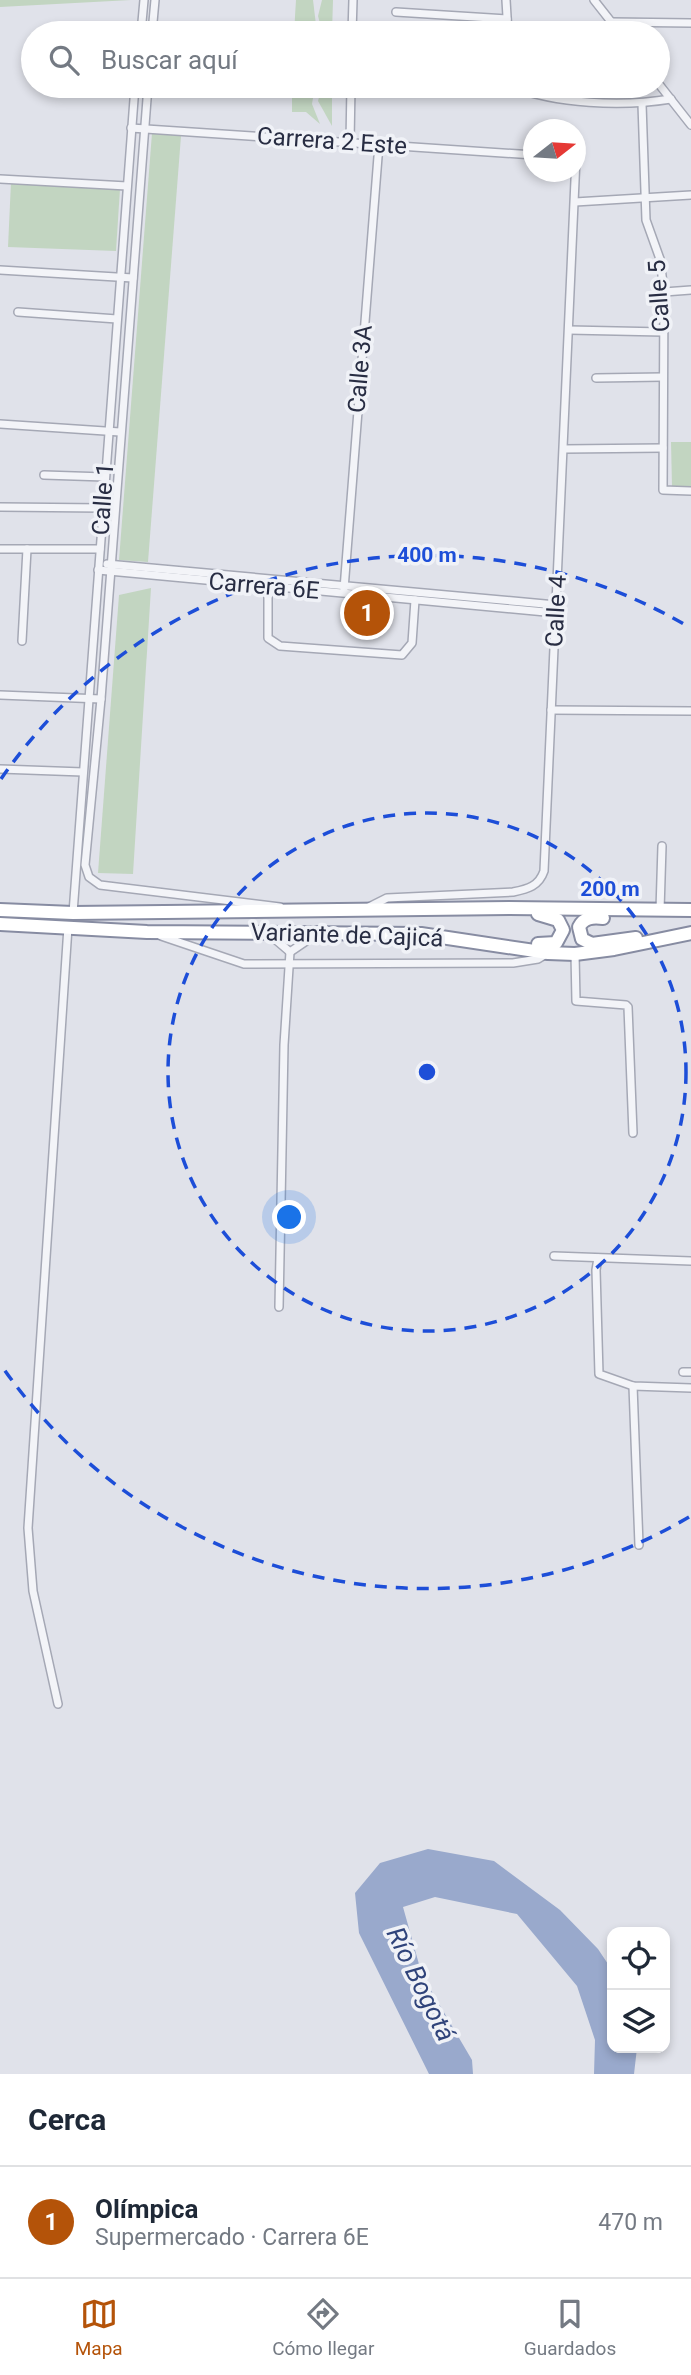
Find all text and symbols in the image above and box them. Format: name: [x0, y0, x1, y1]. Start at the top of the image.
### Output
search box: [21, 21, 670, 98]
icon: search: [45, 41, 83, 79]
text: Buscar aquí: [101, 45, 238, 75]
north arrow: [523, 119, 586, 182]
street label: Carrera 2 Este: [256, 122, 408, 160]
street label: Calle 5: [643, 259, 675, 333]
street label: Calle 3A: [342, 324, 378, 414]
street label: Calle 1: [87, 462, 119, 536]
text: 400 m: [397, 543, 457, 567]
street label: Carrera 6E: [207, 567, 321, 605]
street label: Calle 4: [540, 574, 572, 648]
pin: 1: [344, 587, 390, 639]
text: 200 m: [580, 877, 640, 901]
street label: Variante de Cajicá: [250, 918, 444, 952]
centre of rings: [415, 1060, 439, 1084]
your location: [272, 1200, 306, 1234]
water label: Río Bogotá: [381, 1922, 462, 2046]
map controls: [607, 1927, 670, 2053]
button: locate: [607, 1927, 670, 1990]
button: layers: [607, 1990, 670, 2053]
text: Cerca: [28, 2102, 106, 2137]
text: Olímpica: [95, 2194, 198, 2224]
text: 1: [44, 2209, 58, 2236]
text: 470 m: [598, 2209, 663, 2236]
text: Supermercado · Carrera 6E: [95, 2224, 369, 2251]
tab: Mapa: [75, 2295, 123, 2360]
tab: Cómo llegar: [272, 2295, 374, 2360]
tab: Guardados: [524, 2295, 616, 2360]

